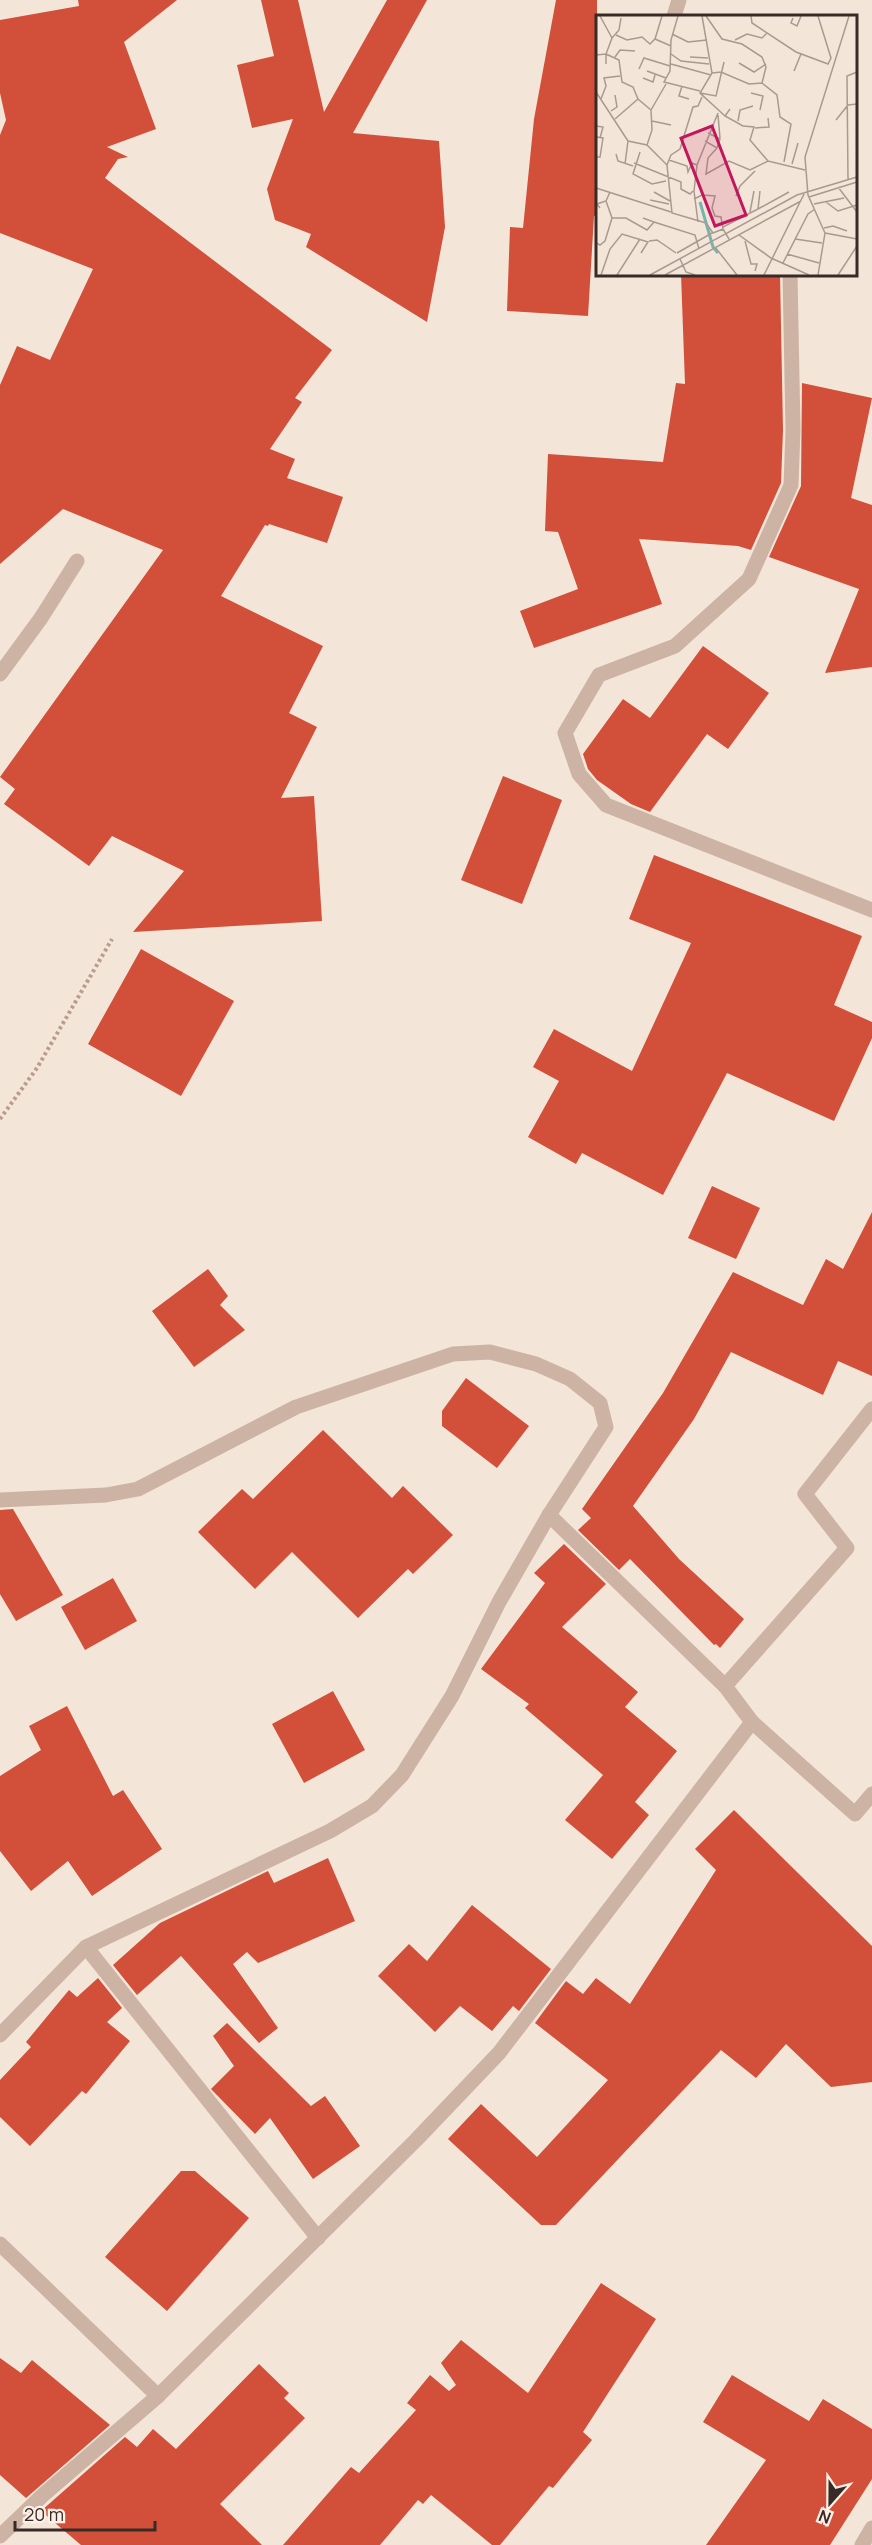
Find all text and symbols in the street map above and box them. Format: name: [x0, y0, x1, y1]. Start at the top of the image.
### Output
inset map: [596, 15, 857, 276]
north arrow: [800, 2473, 860, 2533]
scale bar: [15, 2494, 154, 2532]
text: 20 m: [24, 2502, 64, 2526]
text: N: [815, 2505, 834, 2529]

